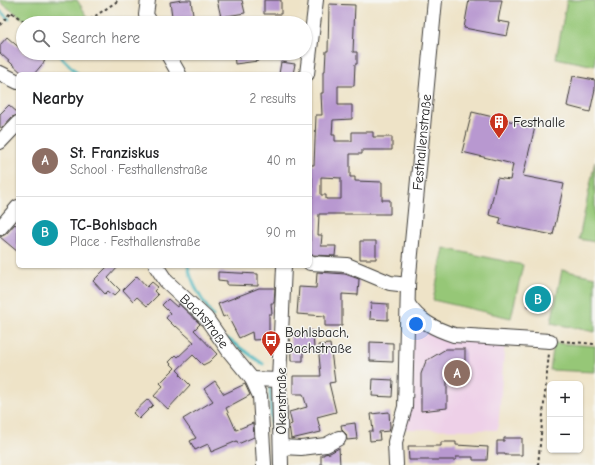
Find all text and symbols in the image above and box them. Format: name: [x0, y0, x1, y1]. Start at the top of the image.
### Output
search box: [16, 16, 312, 60]
icon: search: [30, 27, 52, 49]
text: Search here: [62, 29, 140, 47]
text: Nearby: [32, 89, 83, 108]
text: 2 results: [249, 91, 296, 106]
street label: Festhallenstraße: [409, 93, 435, 191]
building icon: Festhalle: [488, 111, 510, 139]
place label: Festhalle: [513, 114, 565, 131]
text: St. Franziskus: [70, 144, 159, 162]
text: A: [41, 153, 49, 168]
text: 40 m: [267, 153, 296, 168]
text: School · Festhallenstraße: [70, 162, 208, 177]
text: TC-Bohlsbach: [70, 216, 157, 234]
text: B: [41, 225, 49, 240]
text: 90 m: [266, 225, 296, 240]
text: Place · Festhallenstraße: [70, 234, 200, 249]
pin: B: [525, 284, 551, 314]
street label: Bachstraße: [177, 290, 233, 352]
your location: [406, 314, 426, 334]
place label: Bohlsbach, Bachstraße: [285, 324, 352, 357]
bus stop icon: Bohlsbach, Bachstraße: [260, 329, 282, 357]
pin: A: [444, 358, 470, 388]
street label: Okenstraße: [273, 368, 290, 434]
map controls: [547, 381, 583, 453]
button: +: [547, 381, 583, 417]
button: −: [547, 417, 583, 453]

